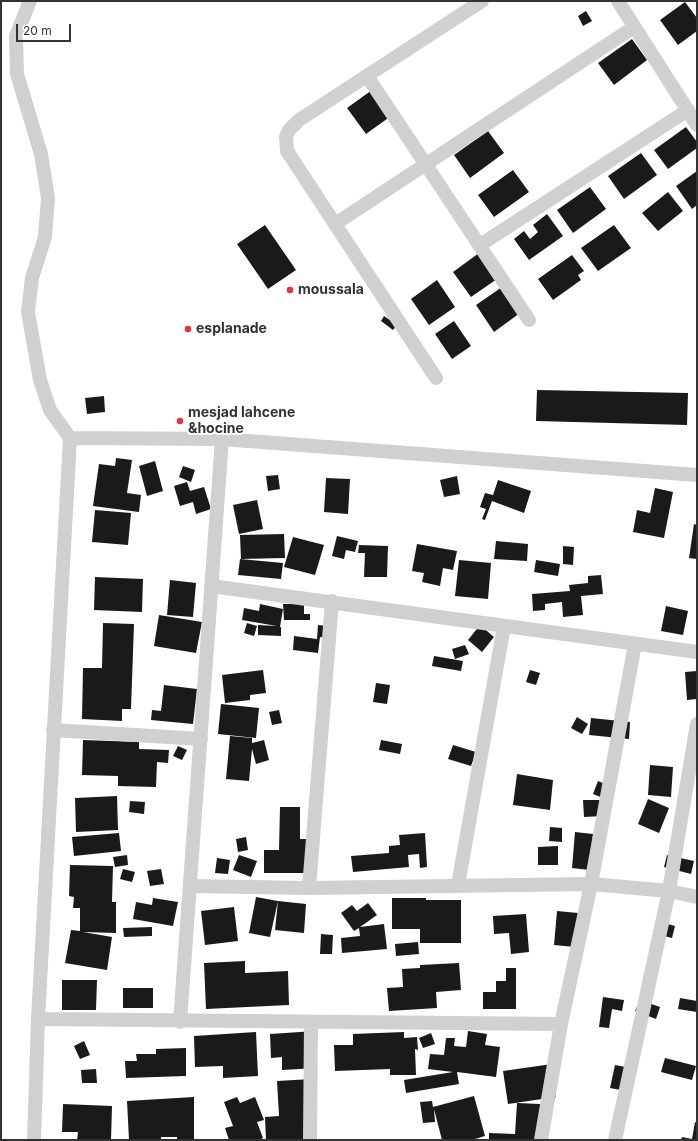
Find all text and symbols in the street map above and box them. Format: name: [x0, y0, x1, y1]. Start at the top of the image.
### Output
scale bar: [18, 16, 73, 42]
text: 20 m: [23, 23, 52, 38]
place label: moussala: [298, 282, 364, 298]
marker: moussala: [285, 285, 295, 295]
place label: esplanade: [196, 321, 267, 337]
marker: esplanade: [183, 324, 193, 334]
place label: mesjad lahcene &hocine: [188, 405, 295, 438]
marker: mesjad lahcene &hocine: [175, 416, 185, 426]

